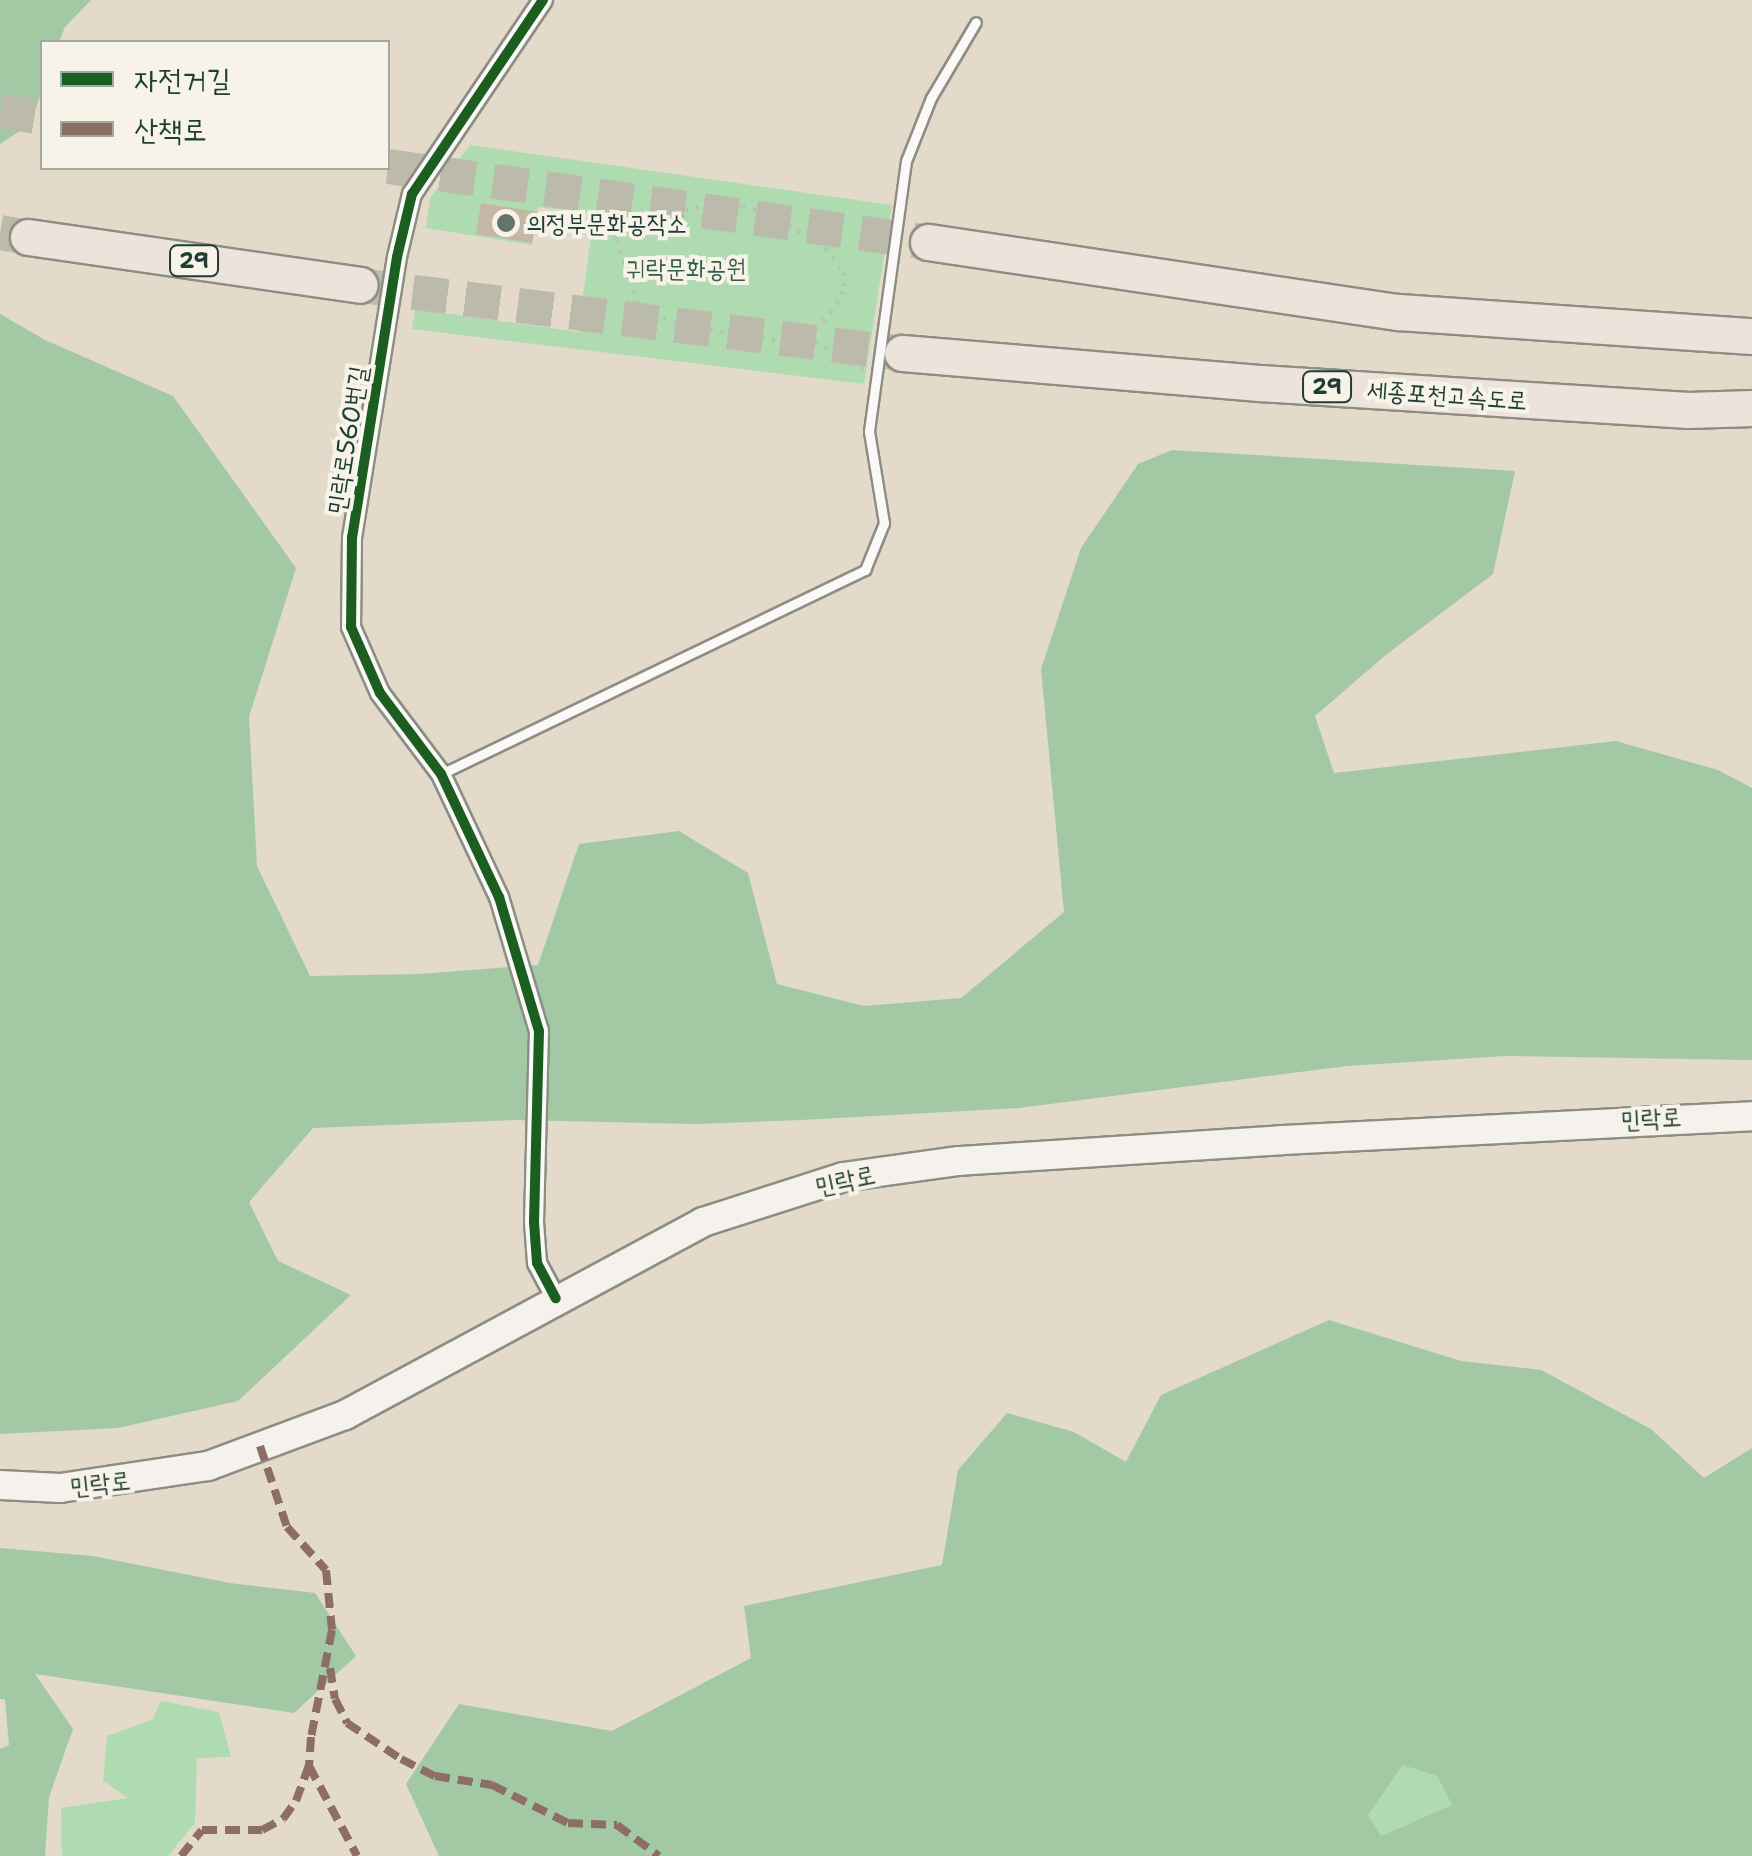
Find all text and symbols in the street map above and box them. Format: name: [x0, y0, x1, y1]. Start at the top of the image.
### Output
legend: [40, 40, 390, 170]
text: 자전거길: [134, 59, 231, 100]
text: 산책로: [134, 109, 206, 150]
place label: 의정부문화공작소: [526, 208, 687, 238]
marker: 의정부문화공작소: [495, 212, 517, 234]
road number: 29: [169, 244, 219, 278]
park label: 귀락문화공원: [626, 253, 746, 283]
street label: 민락로560번길: [320, 364, 374, 516]
road number: 29: [1302, 370, 1352, 404]
street label: 세종포천고속도로: [1366, 374, 1528, 416]
street label: 민락로: [1620, 1101, 1682, 1135]
street label: 민락로: [812, 1159, 878, 1201]
street label: 민락로: [68, 1465, 132, 1501]

